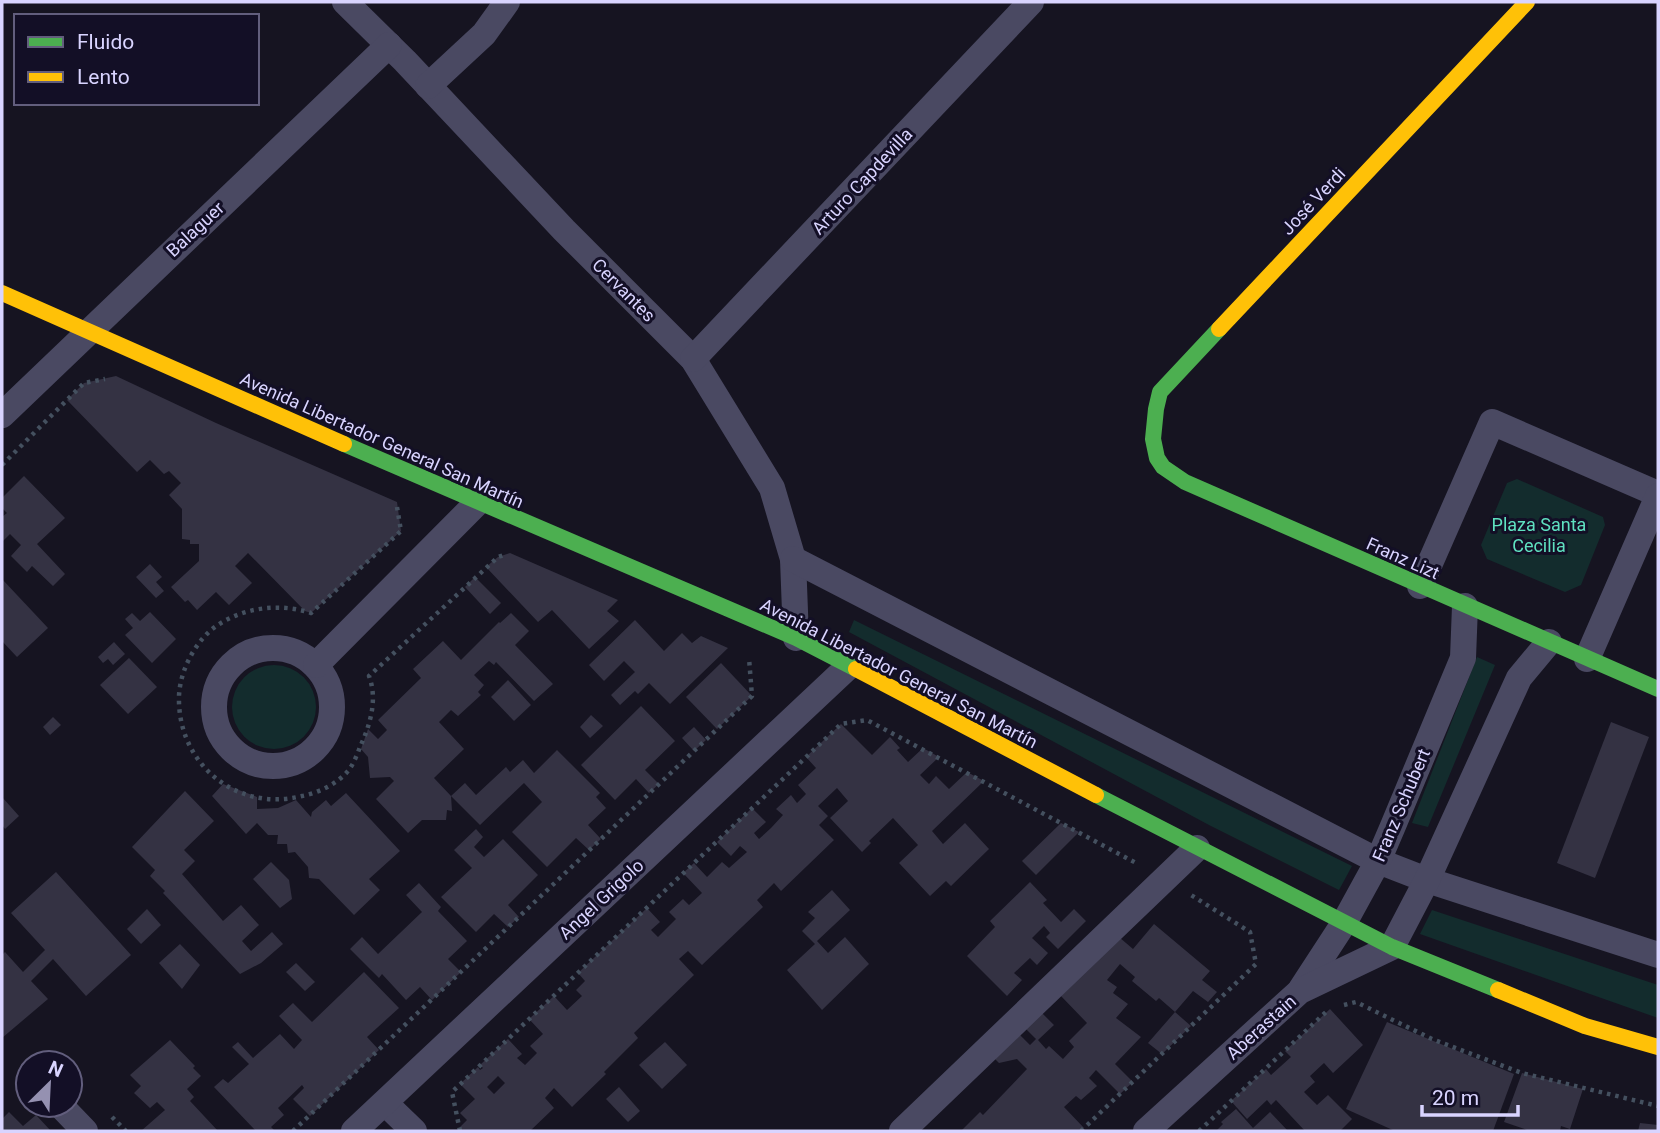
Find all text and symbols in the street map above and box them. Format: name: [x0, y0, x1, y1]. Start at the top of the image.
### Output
legend: [14, 14, 259, 105]
text: Fluido: [77, 30, 134, 54]
text: Lento: [77, 65, 130, 89]
street label: Arturo Capdevilla: [807, 124, 917, 238]
street label: José Verdi: [1276, 163, 1350, 239]
street label: Balaguer: [162, 197, 228, 261]
street label: Cervantes: [588, 254, 660, 326]
street label: Avenida Libertador General San Martín: [237, 368, 527, 512]
park label: Plaza Santa Cecilia: [1492, 514, 1586, 556]
street label: Franz Lizt: [1363, 533, 1443, 583]
street label: Avenida Libertador General San Martín: [757, 594, 1041, 752]
street label: Franz Schubert: [1368, 745, 1434, 865]
street label: Angel Grigolo: [554, 855, 648, 943]
street label: Aberastain: [1222, 990, 1300, 1064]
north arrow: [14, 1049, 84, 1119]
text: N: [45, 1056, 67, 1082]
scale bar: [1422, 1074, 1518, 1118]
text: 20 m: [1432, 1086, 1479, 1110]

